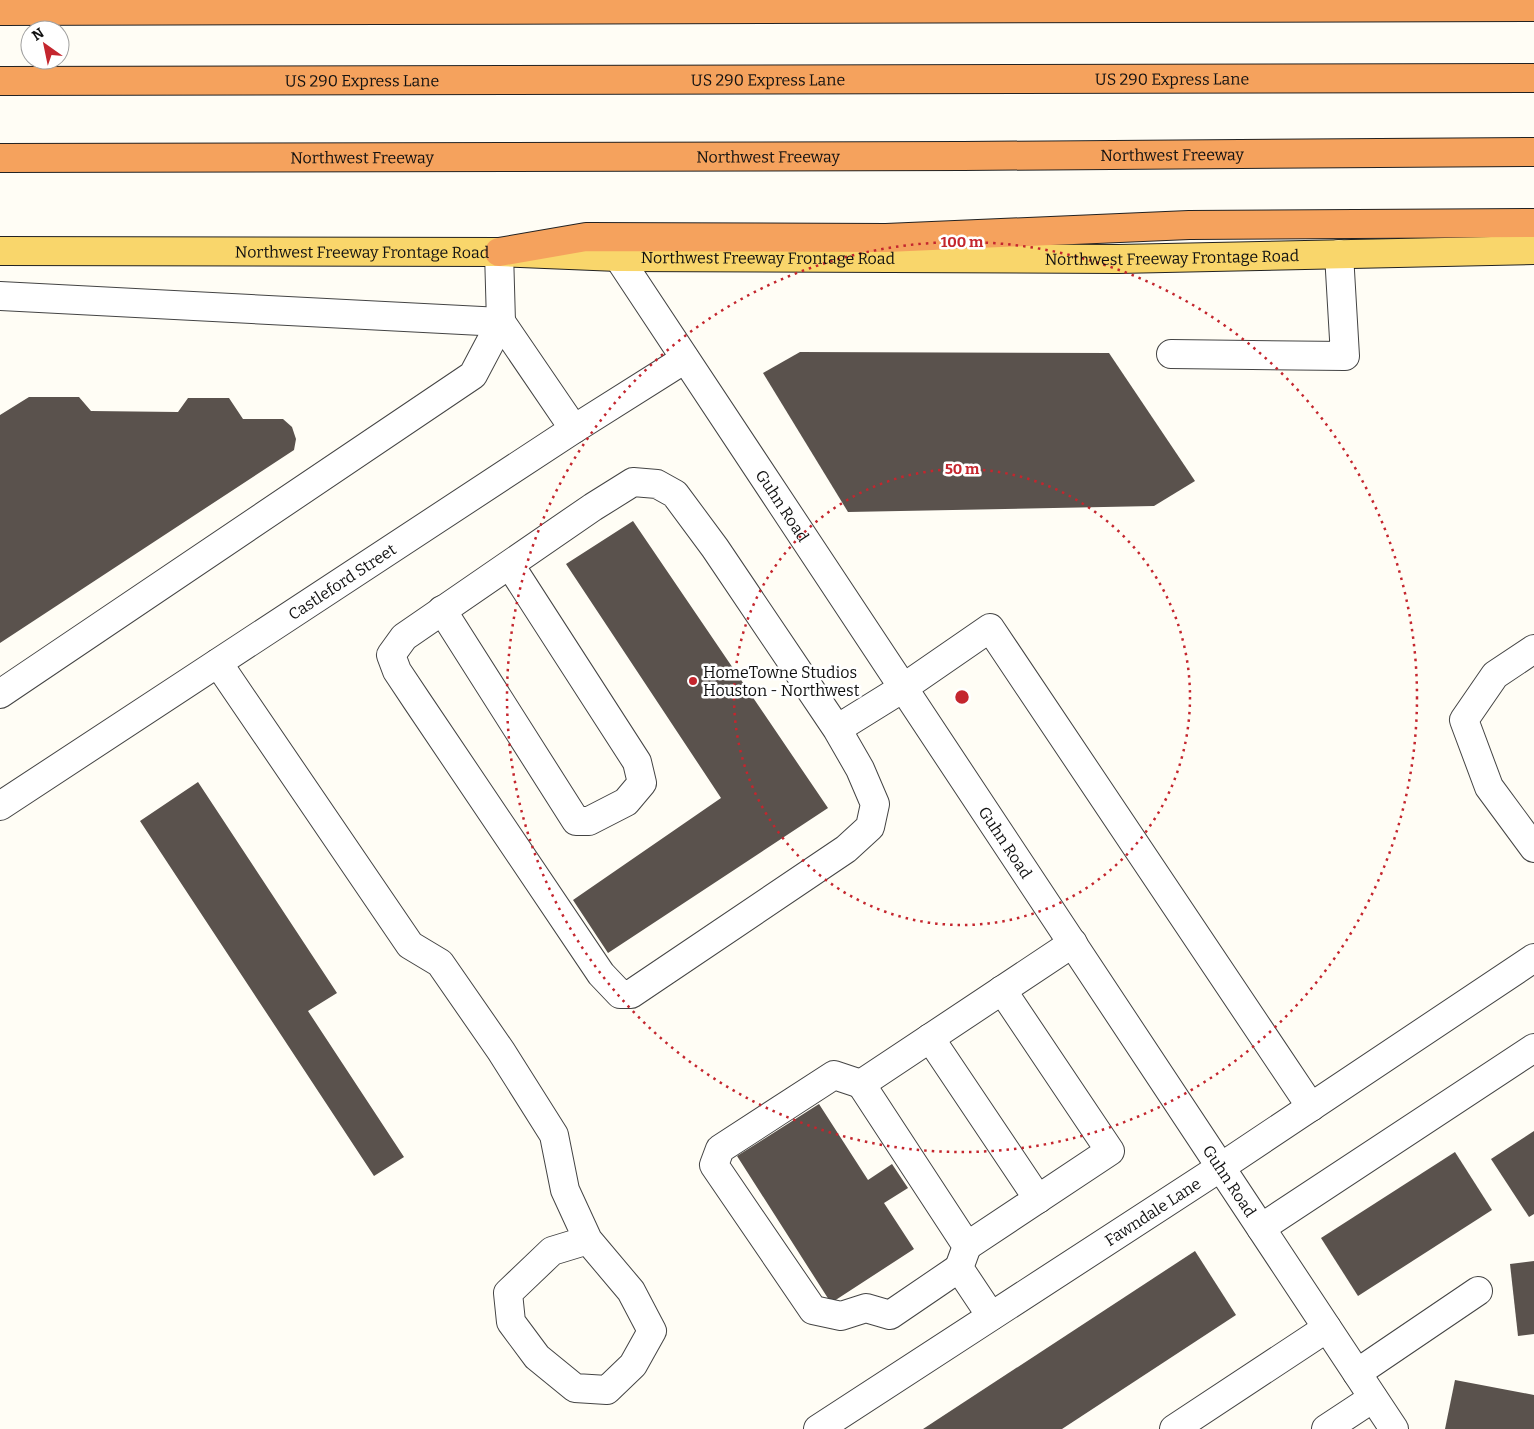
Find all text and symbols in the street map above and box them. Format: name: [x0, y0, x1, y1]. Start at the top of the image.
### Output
north arrow: [20, 20, 70, 70]
text: N: [29, 24, 48, 45]
street label: US 290 Express Lane: [691, 70, 845, 90]
street label: US 290 Express Lane: [1095, 70, 1249, 89]
street label: US 290 Express Lane: [285, 71, 439, 90]
street label: Northwest Freeway: [1100, 145, 1244, 165]
street label: Northwest Freeway: [696, 147, 840, 167]
street label: Northwest Freeway: [290, 148, 434, 167]
text: 100 m: [941, 233, 984, 251]
street label: Northwest Freeway Frontage Road: [235, 242, 490, 262]
street label: Northwest Freeway Frontage Road: [1045, 246, 1300, 269]
street label: Northwest Freeway Frontage Road: [641, 248, 896, 268]
text: 50 m: [945, 460, 980, 478]
street label: Guhn Road: [751, 466, 813, 546]
street label: Castleford Street: [285, 540, 400, 624]
place label: HomeTowne Studios Houston - Northwest: [703, 663, 860, 700]
marker: HomeTowne Studios Houston - Northwest: [687, 675, 699, 687]
centre of rings: [953, 688, 971, 706]
street label: Guhn Road: [974, 803, 1036, 883]
street label: Guhn Road: [1199, 1141, 1260, 1221]
street label: Fawndale Lane: [1101, 1174, 1204, 1250]

